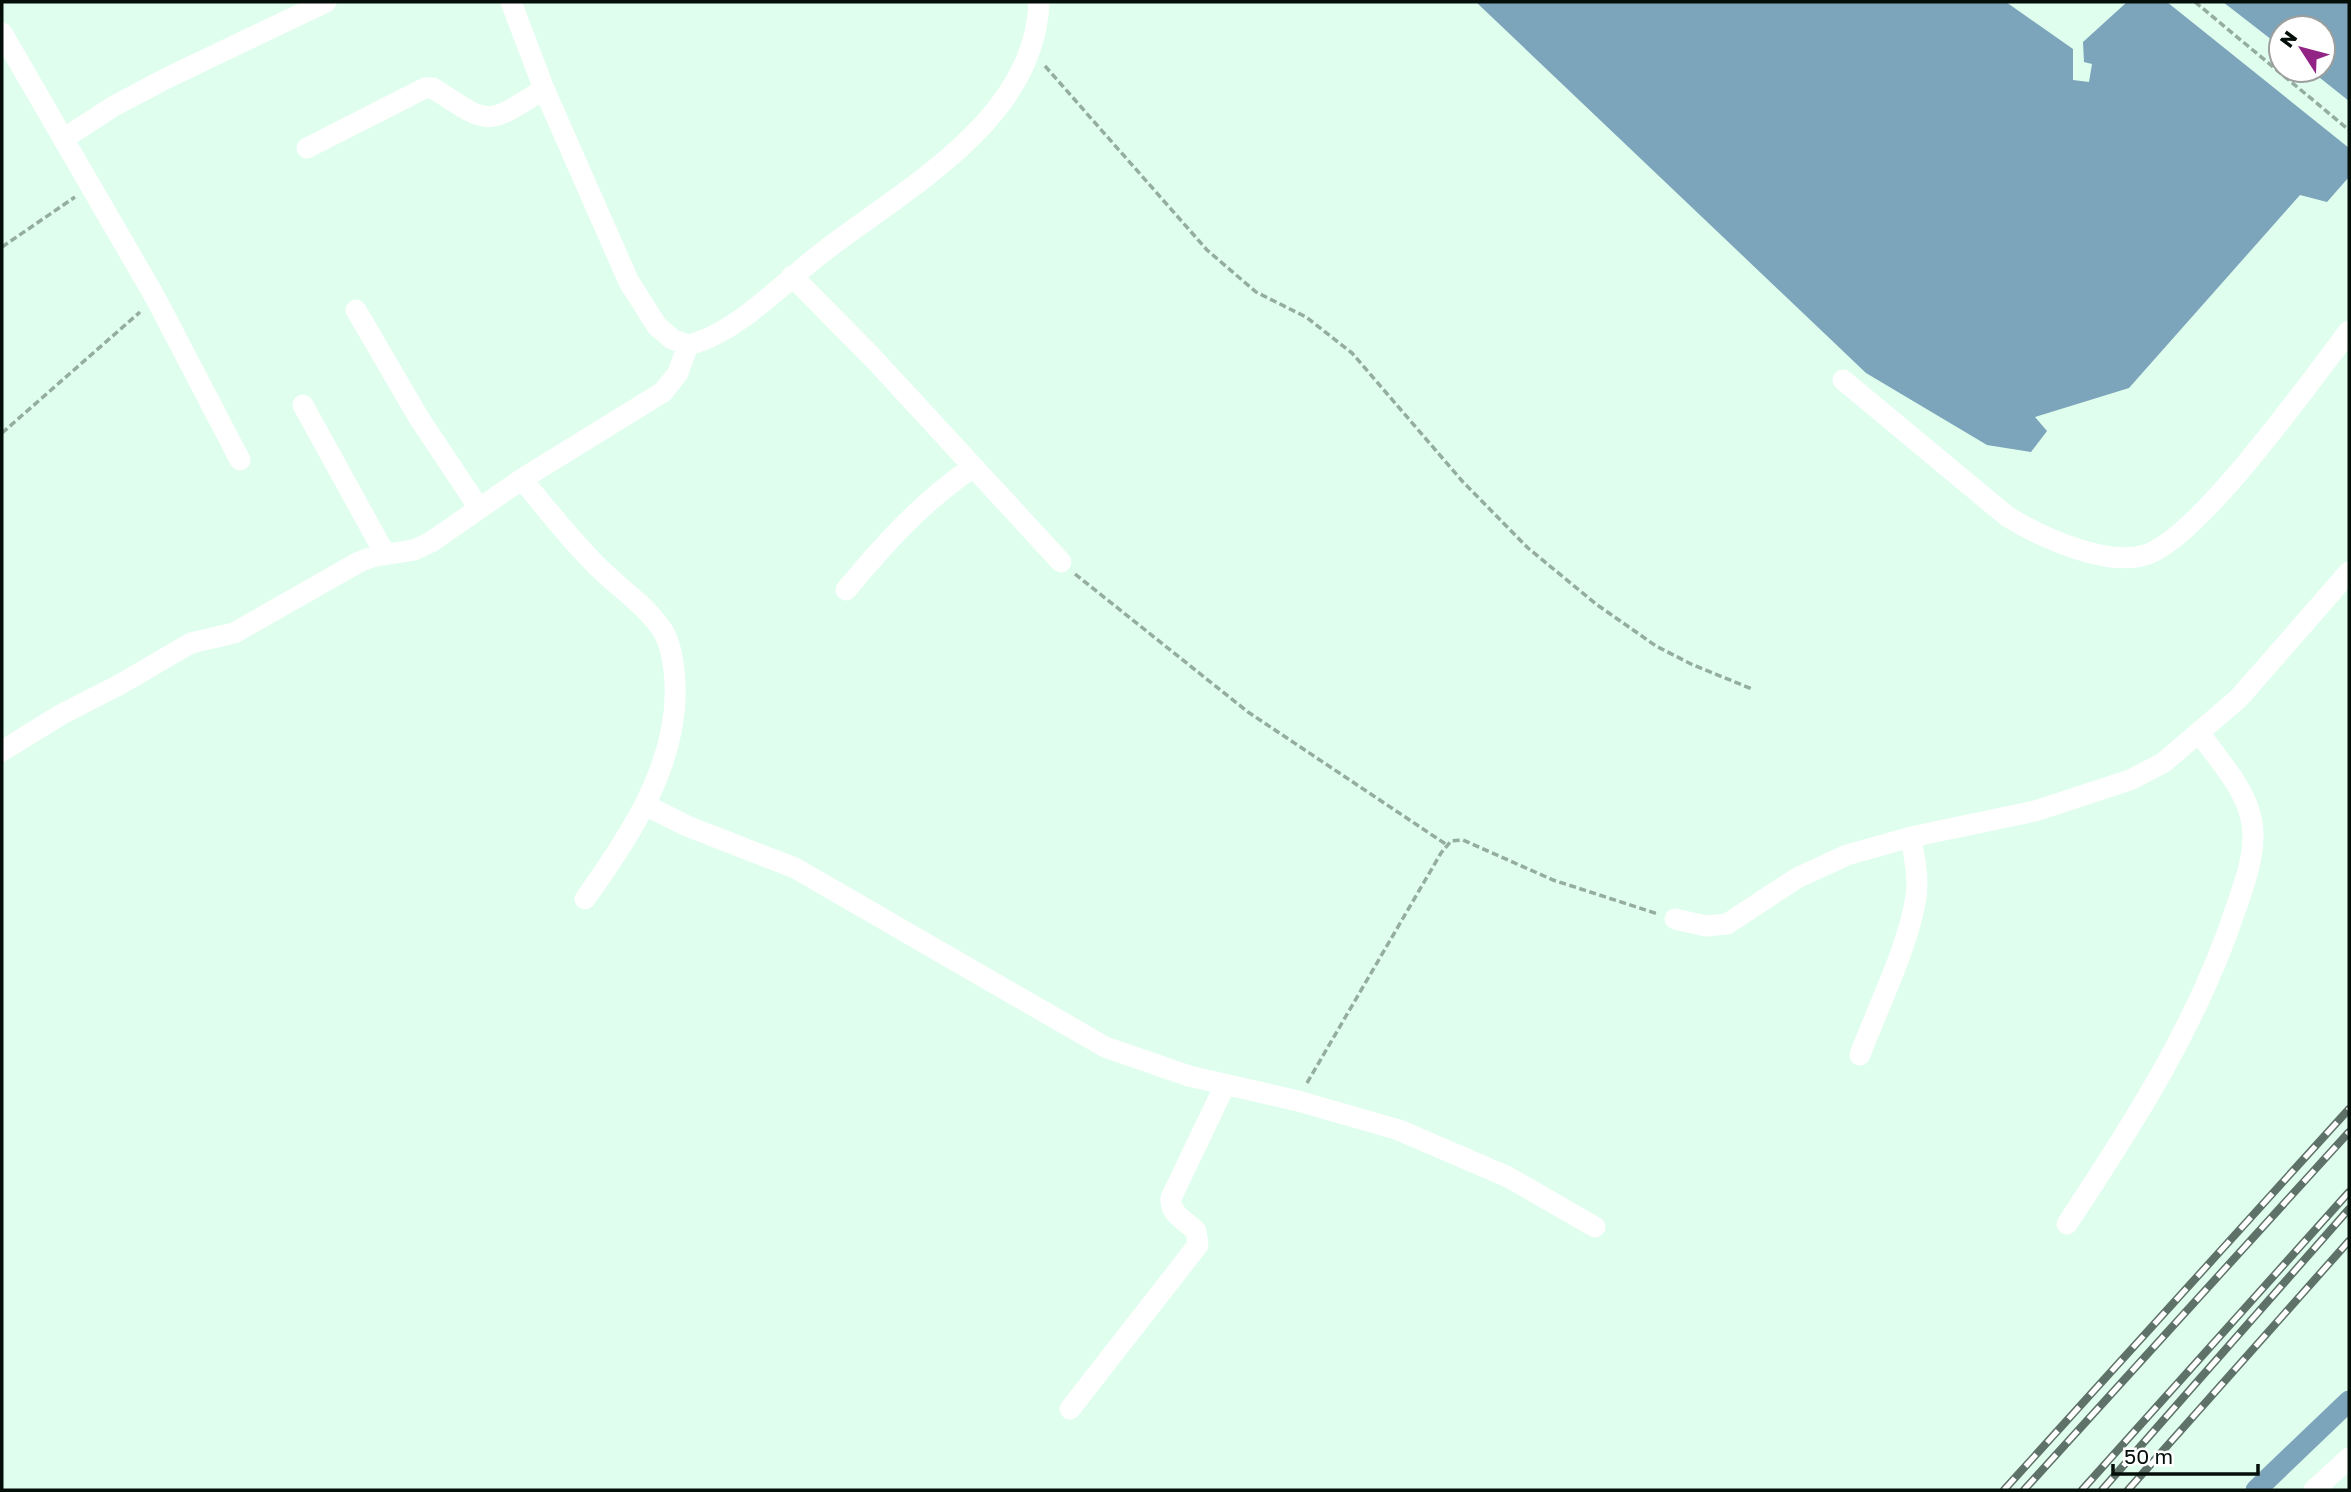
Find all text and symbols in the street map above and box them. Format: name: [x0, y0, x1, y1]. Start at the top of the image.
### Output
north arrow: [2267, 14, 2337, 84]
text: N: [2274, 26, 2301, 51]
scale bar: [2113, 1432, 2258, 1476]
text: 50 m: [2124, 1443, 2173, 1469]

